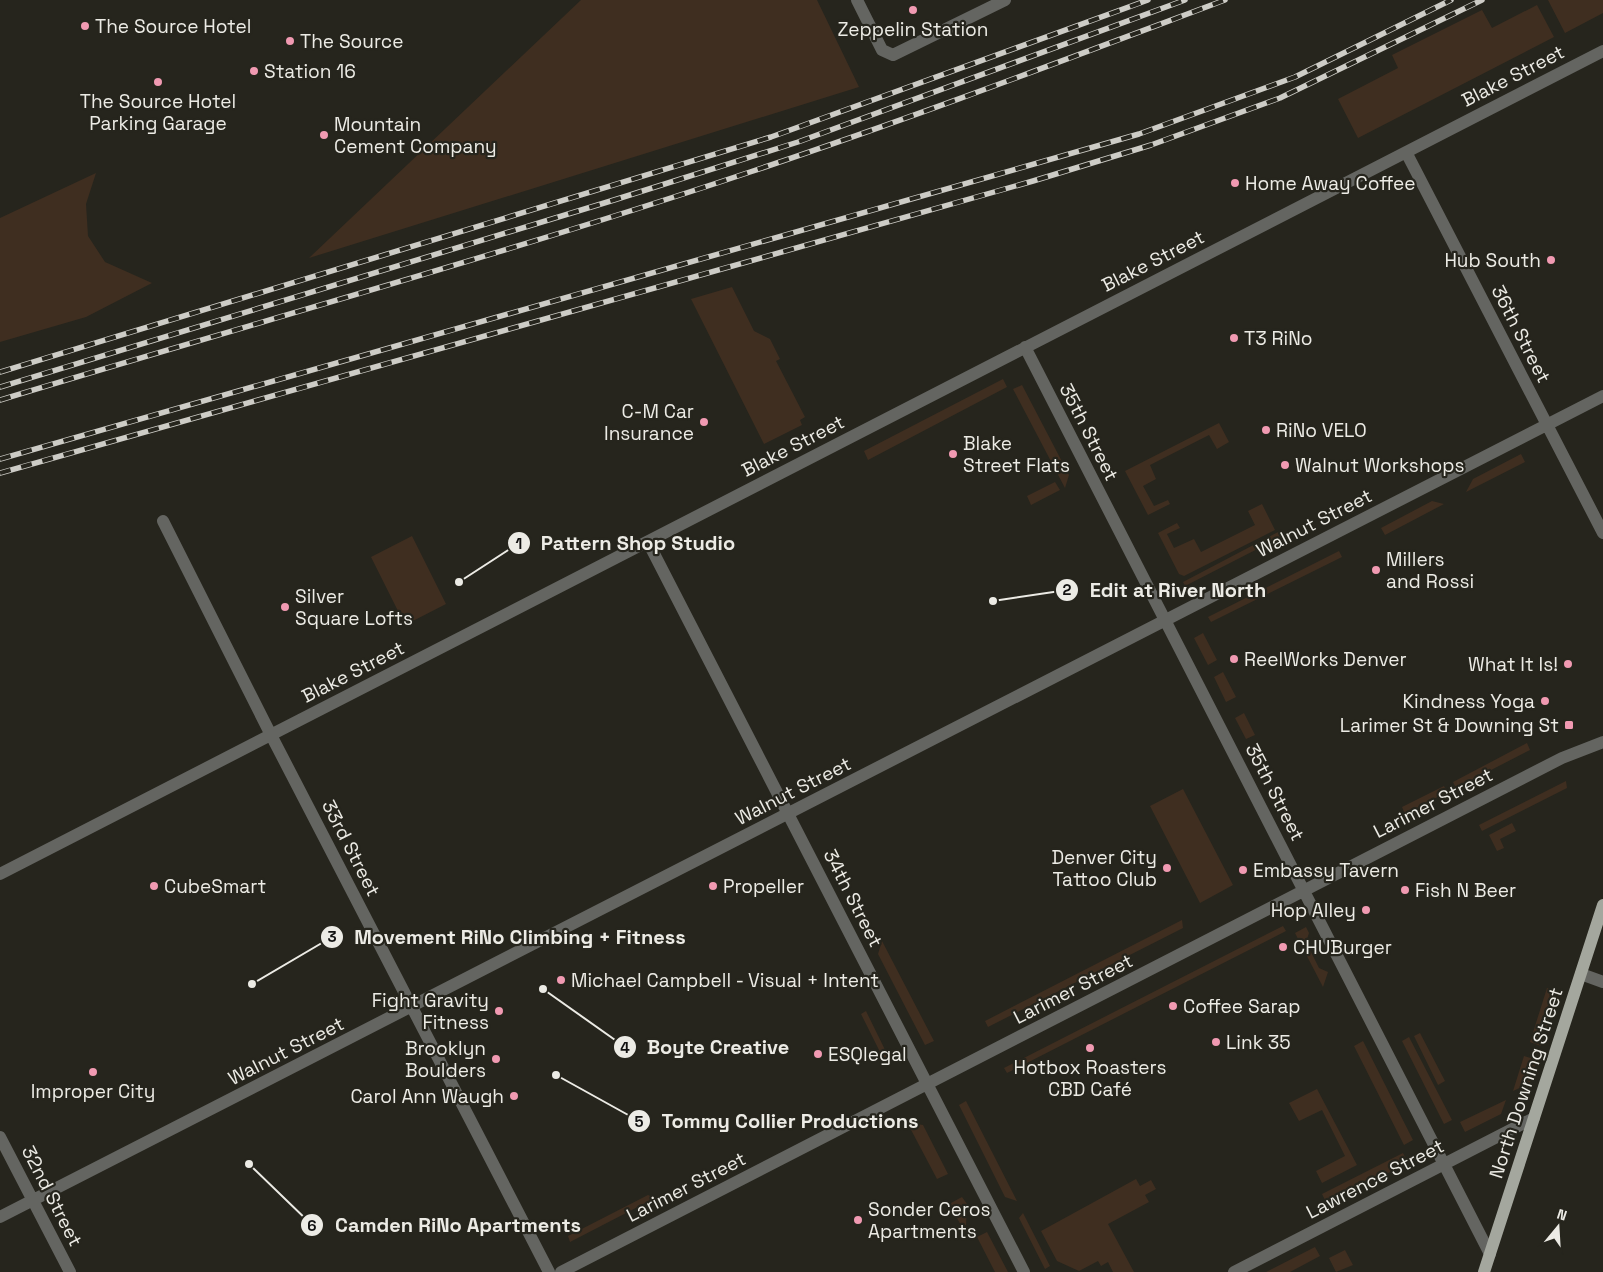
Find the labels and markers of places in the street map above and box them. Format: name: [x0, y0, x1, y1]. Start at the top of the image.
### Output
marker: Zeppelin Station: [907, 4, 919, 16]
place label: The Source Hotel: [95, 14, 251, 39]
place label: Zeppelin Station: [838, 17, 988, 42]
marker: The Source Hotel: [79, 20, 91, 32]
place label: The Source: [300, 29, 403, 54]
marker: The Source: [284, 35, 296, 47]
place label: Station 16: [264, 59, 356, 84]
marker: Station 16: [248, 65, 260, 77]
marker: The Source Hotel Parking Garage: [152, 76, 164, 88]
place label: The Source Hotel Parking Garage: [80, 89, 236, 136]
place label: Mountain Cement Company: [334, 112, 497, 159]
marker: Mountain Cement Company: [318, 129, 330, 141]
place label: Home Away Coffee: [1245, 171, 1416, 196]
marker: Home Away Coffee: [1229, 177, 1241, 189]
place label: Hub South: [1444, 248, 1541, 273]
marker: Hub South: [1545, 254, 1557, 266]
place label: T3 RiNo: [1244, 326, 1313, 351]
marker: T3 RiNo: [1228, 332, 1240, 344]
place label: C-M Car Insurance: [604, 399, 694, 446]
marker: C-M Car Insurance: [698, 416, 710, 428]
place label: RiNo VELO: [1276, 418, 1367, 443]
marker: RiNo VELO: [1260, 424, 1272, 436]
place label: Blake Street Flats: [963, 431, 1070, 478]
marker: Blake Street Flats: [947, 448, 959, 460]
place label: Walnut Workshops: [1295, 453, 1465, 478]
marker: Walnut Workshops: [1279, 459, 1291, 471]
callout: Pattern Shop Studio: [506, 526, 745, 561]
place label: Millers and Rossi: [1386, 547, 1474, 594]
marker: Millers and Rossi: [1370, 564, 1382, 576]
callout: Edit at River North: [1055, 572, 1276, 607]
place label: Silver Square Lofts: [295, 584, 413, 631]
marker: Silver Square Lofts: [279, 601, 291, 613]
place label: ReelWorks Denver: [1244, 647, 1407, 672]
place label: What It Is!: [1468, 652, 1558, 677]
marker: ReelWorks Denver: [1228, 653, 1240, 665]
marker: What It Is!: [1562, 658, 1574, 670]
place label: Kindness Yoga: [1403, 689, 1535, 714]
marker: Kindness Yoga: [1539, 695, 1551, 707]
place label: Larimer St & Downing St: [1340, 713, 1559, 738]
marker: Larimer St & Downing St: [1563, 719, 1575, 731]
place label: Denver City Tattoo Club: [1051, 845, 1157, 892]
place label: Embassy Tavern: [1253, 858, 1399, 883]
marker: Denver City Tattoo Club: [1161, 862, 1173, 874]
marker: Embassy Tavern: [1237, 864, 1249, 876]
place label: CubeSmart: [164, 874, 266, 899]
place label: Propeller: [723, 874, 804, 899]
place label: Fish N Beer: [1415, 878, 1516, 903]
marker: CubeSmart: [148, 880, 160, 892]
marker: Propeller: [707, 880, 719, 892]
marker: Fish N Beer: [1399, 884, 1411, 896]
place label: Hop Alley: [1271, 898, 1356, 923]
marker: Hop Alley: [1360, 904, 1372, 916]
callout: Movement RiNo Climbing + Fitness: [320, 920, 696, 955]
place label: CHUBurger: [1293, 935, 1392, 960]
marker: CHUBurger: [1277, 941, 1289, 953]
place label: Michael Campbell - Visual + Intent: [571, 968, 879, 993]
marker: Michael Campbell - Visual + Intent: [555, 974, 567, 986]
place label: Fight Gravity Fitness: [372, 988, 489, 1035]
place label: Coffee Sarap: [1183, 994, 1301, 1019]
marker: Coffee Sarap: [1167, 1000, 1179, 1012]
marker: Fight Gravity Fitness: [493, 1005, 505, 1017]
callout: Boyte Creative: [612, 1030, 800, 1065]
place label: Link 35: [1226, 1030, 1291, 1055]
place label: Brooklyn Boulders: [405, 1036, 486, 1083]
marker: Link 35: [1210, 1036, 1222, 1048]
place label: ESQlegal: [828, 1042, 907, 1067]
marker: Hotbox Roasters CBD Café: [1084, 1042, 1096, 1054]
marker: ESQlegal: [812, 1048, 824, 1060]
marker: Brooklyn Boulders: [490, 1053, 502, 1065]
place label: Hotbox Roasters CBD Café: [1013, 1055, 1167, 1102]
marker: Improper City: [87, 1066, 99, 1078]
place label: Improper City: [31, 1079, 155, 1104]
place label: Carol Ann Waugh: [350, 1084, 504, 1109]
marker: Carol Ann Waugh: [508, 1090, 520, 1102]
callout: Tommy Collier Productions: [627, 1104, 929, 1139]
place label: Sonder Ceros Apartments: [868, 1197, 991, 1244]
callout: Camden RiNo Apartments: [300, 1208, 591, 1243]
marker: Sonder Ceros Apartments: [852, 1214, 864, 1226]

